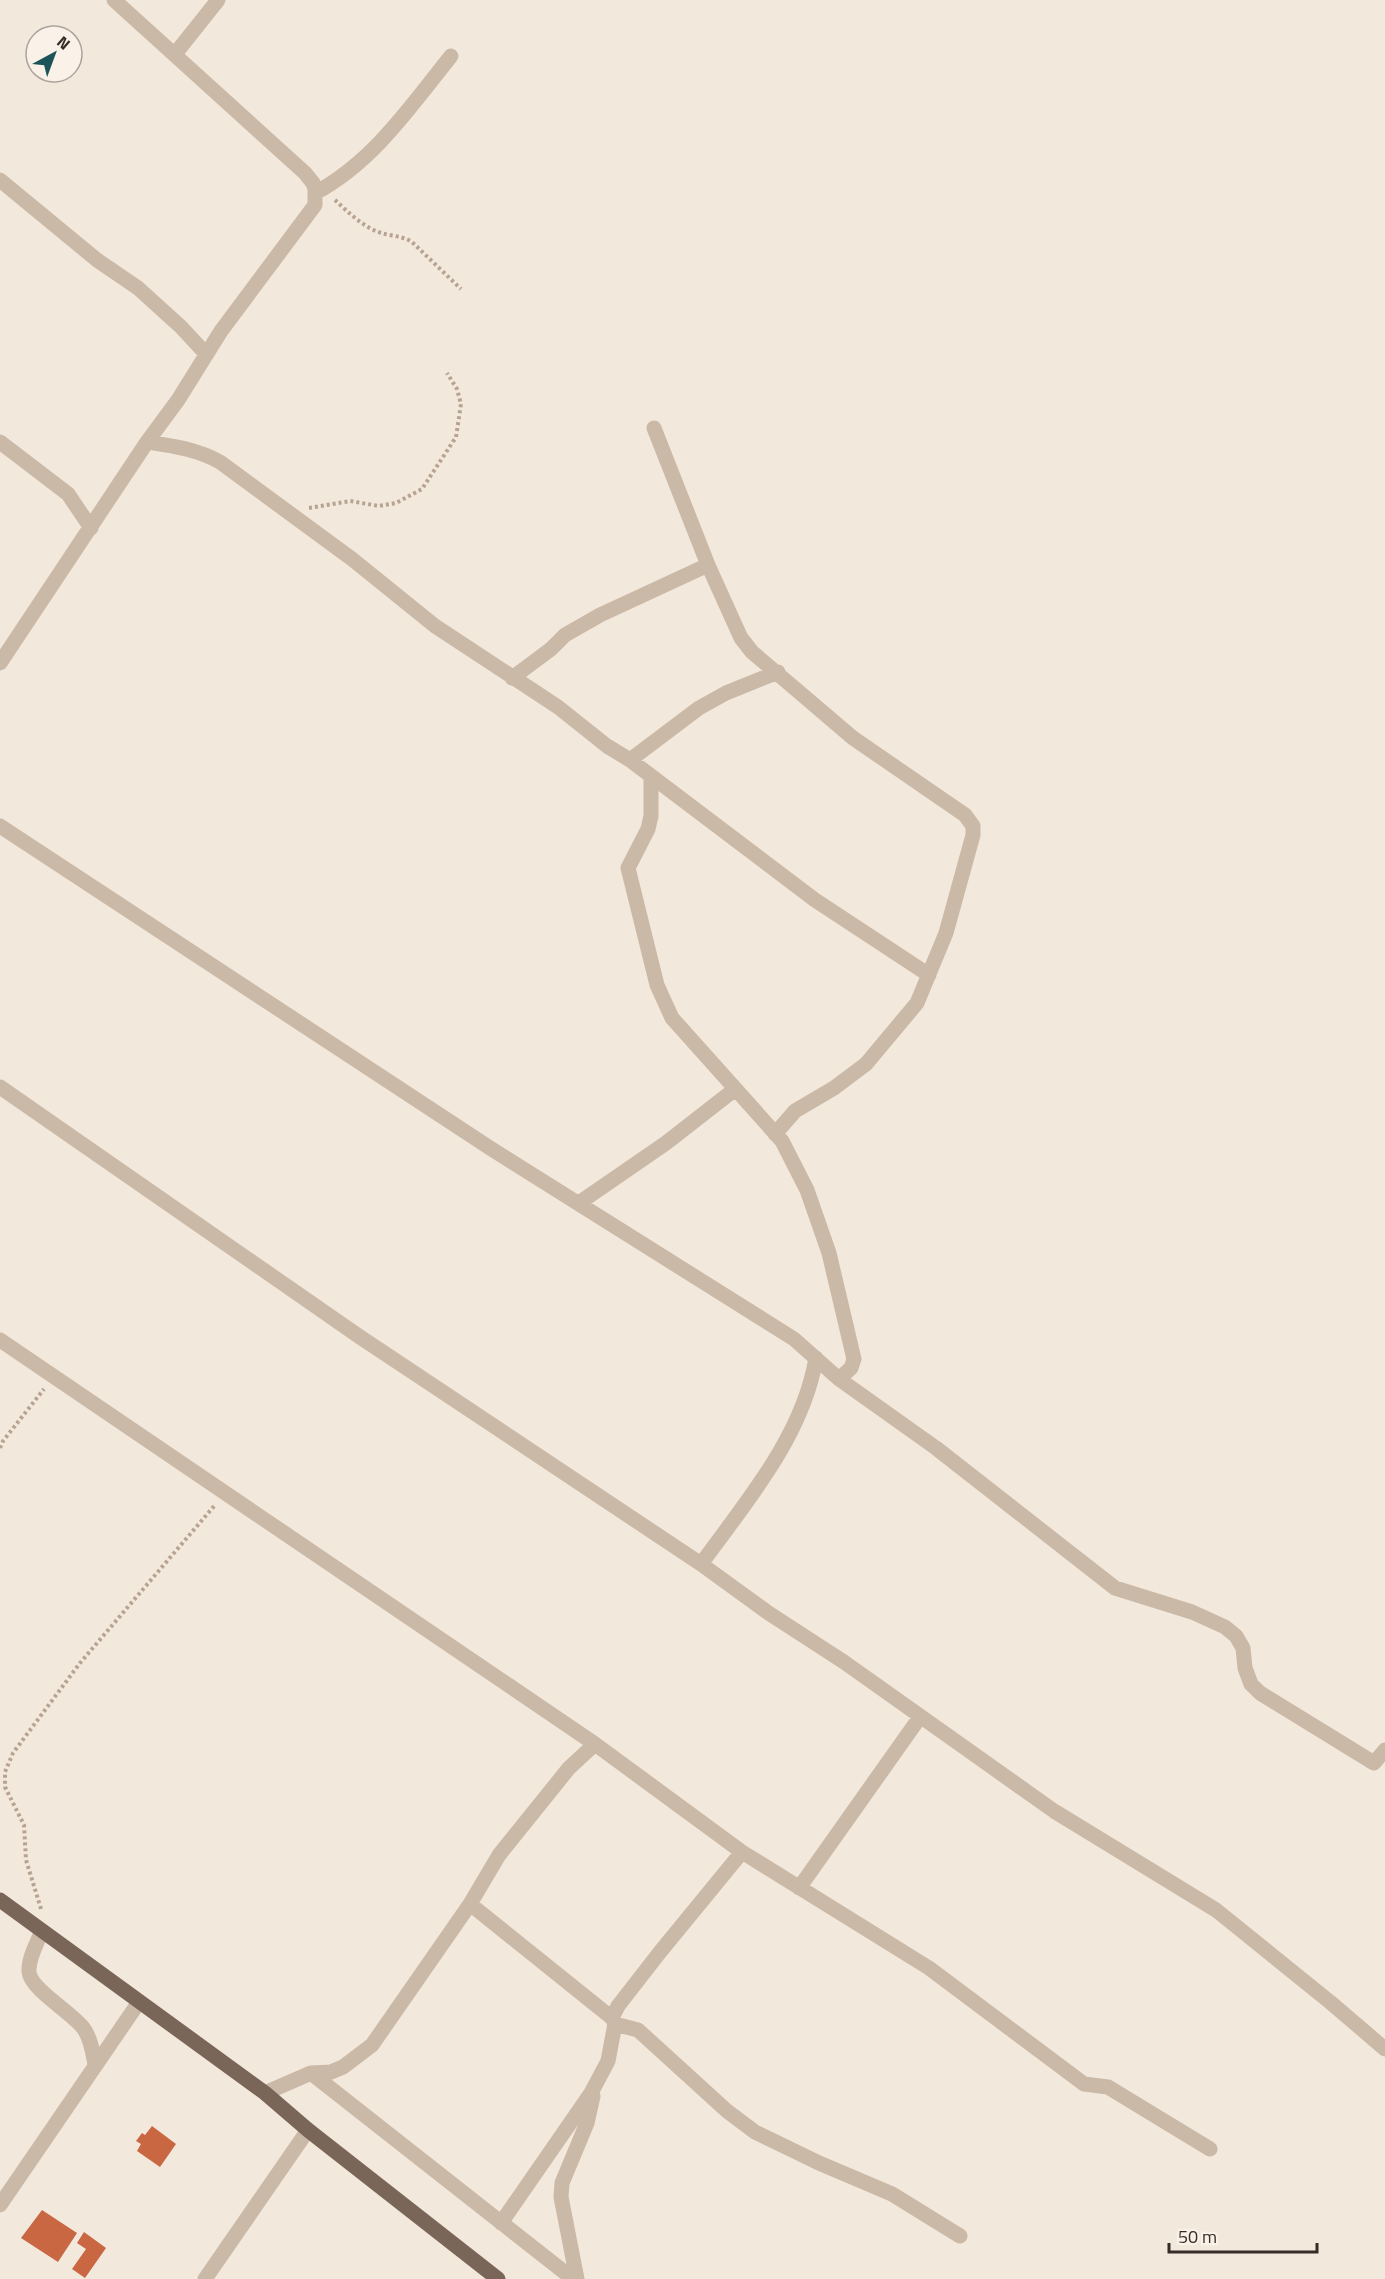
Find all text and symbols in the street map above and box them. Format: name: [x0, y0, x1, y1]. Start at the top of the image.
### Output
north arrow: [24, 24, 84, 84]
text: N: [52, 30, 76, 55]
scale bar: [1169, 2216, 1318, 2254]
text: 50 m: [1178, 2223, 1217, 2250]

